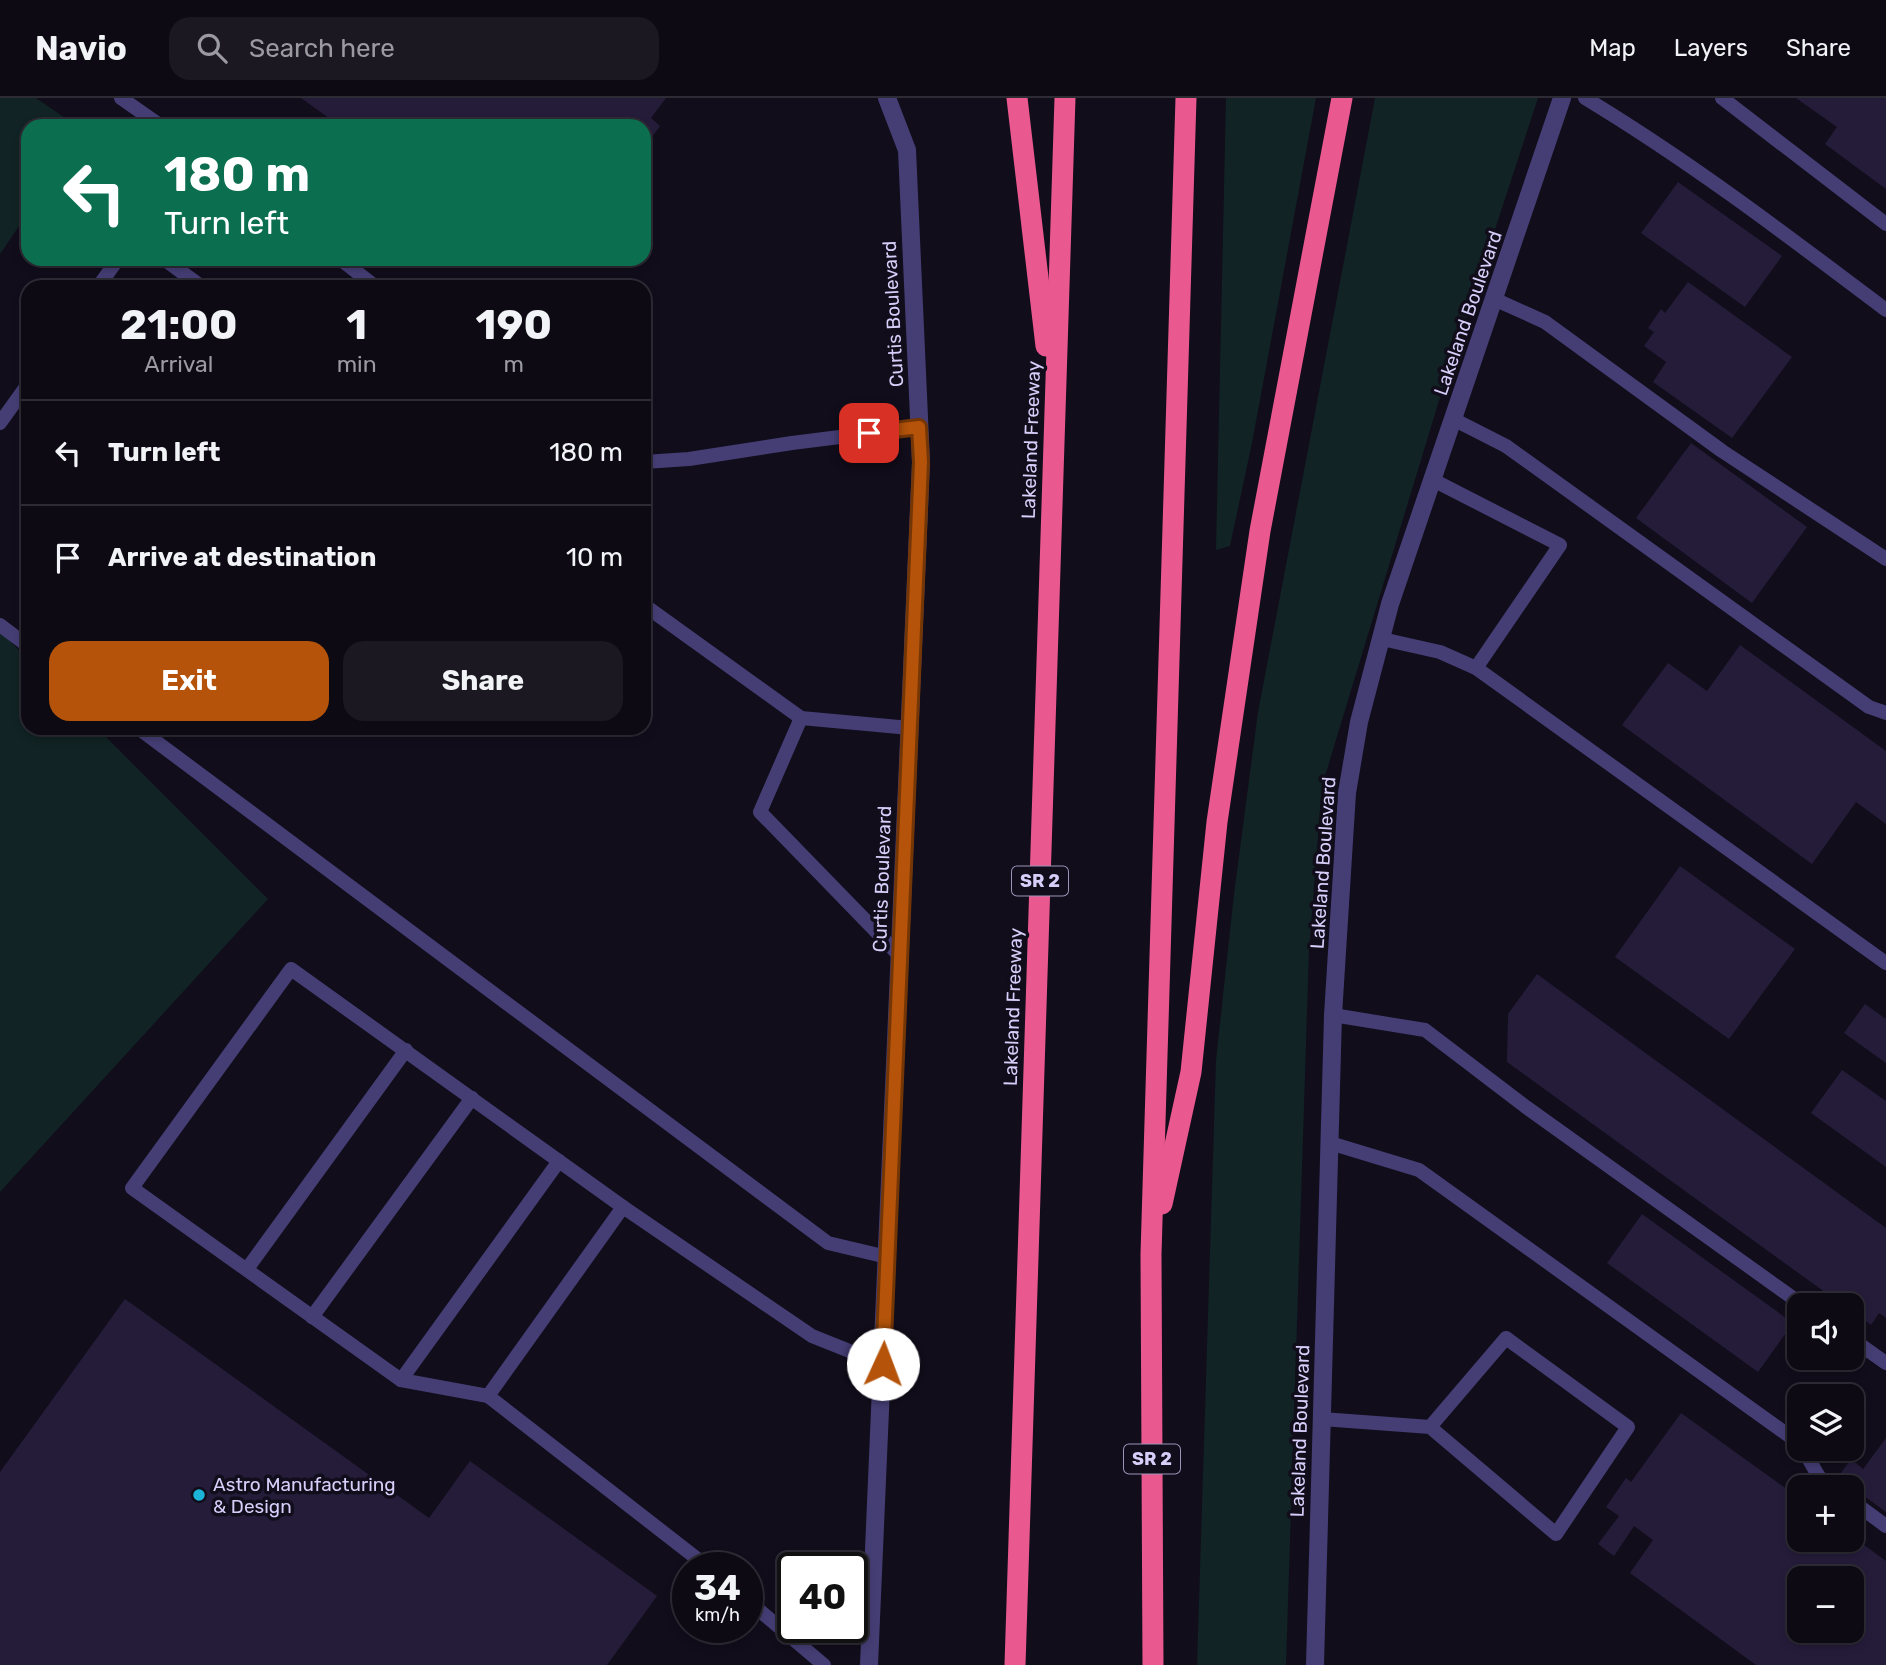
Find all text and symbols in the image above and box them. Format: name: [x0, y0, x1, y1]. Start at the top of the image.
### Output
search box: [169, 17, 659, 80]
text: Navio: [35, 29, 127, 68]
icon: search: [193, 29, 231, 67]
text: Search here: [249, 33, 395, 64]
text: Map: [1589, 34, 1636, 62]
text: Layers: [1674, 34, 1748, 62]
text: Share: [1786, 34, 1851, 62]
text: 180 m: [164, 145, 310, 203]
icon: left: [49, 147, 140, 238]
text: Turn left: [164, 204, 289, 242]
street label: Lakeland Boulevard: [1429, 228, 1507, 398]
street label: Curtis Boulevard: [878, 240, 908, 388]
text: 21:00: [120, 300, 238, 350]
text: 1: [346, 300, 367, 350]
text: 190: [476, 300, 552, 350]
text: Arrival: [144, 350, 213, 378]
text: min: [337, 350, 377, 378]
text: m: [504, 350, 524, 378]
street label: Lakeland Freeway: [1017, 360, 1045, 520]
pin: [839, 403, 899, 463]
icon: arrive: [850, 414, 888, 452]
icon: left: [49, 434, 87, 472]
text: Turn left: [108, 437, 220, 468]
text: 180 m: [549, 437, 623, 468]
icon: arrive: [49, 539, 87, 577]
text: Arrive at destination: [108, 542, 376, 573]
text: 10 m: [566, 542, 623, 573]
button: Exit: [49, 641, 329, 721]
button: Share: [343, 641, 623, 721]
street label: Lakeland Boulevard: [1306, 776, 1340, 950]
street label: Curtis Boulevard: [868, 805, 896, 953]
road number: SR 2: [1012, 866, 1068, 896]
street label: Lakeland Freeway: [999, 927, 1027, 1087]
map controls: [1787, 1293, 1864, 1643]
button: sound: [1787, 1293, 1864, 1370]
position arrow: [846, 1327, 920, 1401]
street label: Lakeland Boulevard: [1285, 1344, 1315, 1518]
button: layers: [1787, 1384, 1864, 1461]
road number: SR 2: [1124, 1444, 1180, 1474]
place label: Astro Manufacturing & Design: [213, 1473, 396, 1518]
button: +: [1787, 1475, 1864, 1552]
marker: Astro Manufacturing & Design: [191, 1487, 207, 1503]
speed limit sign: 40: [777, 1552, 868, 1643]
button: −: [1787, 1566, 1864, 1643]
text: 34: [694, 1567, 741, 1609]
text: km/h: [695, 1604, 740, 1626]

